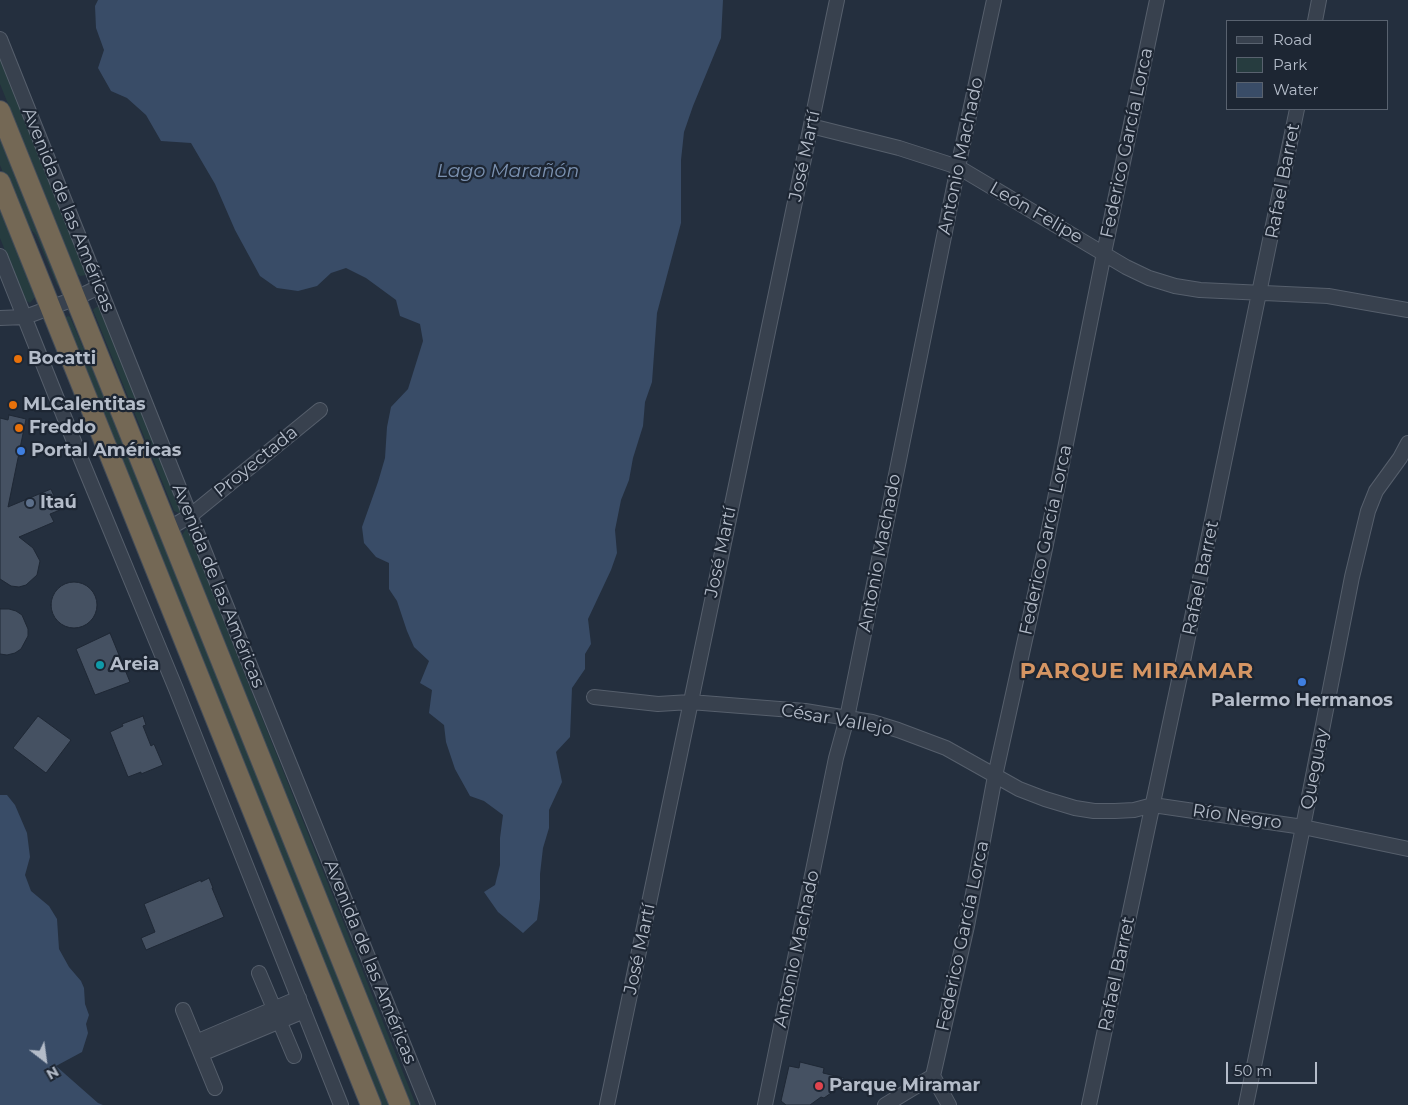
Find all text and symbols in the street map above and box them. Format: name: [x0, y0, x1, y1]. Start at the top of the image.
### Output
legend: [1226, 20, 1388, 110]
text: Road: [1273, 30, 1312, 49]
street label: Federico García Lorca: [1096, 46, 1158, 240]
text: Park: [1273, 55, 1307, 74]
street label: Antonio Machado: [934, 75, 988, 237]
text: Water: [1273, 80, 1319, 99]
street label: Avenida de las Américas: [17, 105, 119, 315]
street label: José Martí: [785, 109, 825, 203]
street label: Rafael Barret: [1261, 122, 1305, 240]
water label: Lago Marañón: [437, 160, 579, 182]
street label: León Felipe: [985, 178, 1087, 248]
place label: Bocatti: [28, 348, 96, 370]
marker: Bocatti: [12, 353, 24, 365]
place label: MLCalentitas: [23, 394, 146, 416]
marker: MLCalentitas: [7, 399, 19, 411]
place label: Freddo: [29, 417, 96, 439]
marker: Freddo: [13, 422, 25, 434]
street label: Proyectada: [210, 422, 302, 502]
place label: Portal Américas: [31, 440, 181, 462]
street label: Federico García Lorca: [1015, 443, 1077, 637]
marker: Portal Américas: [15, 445, 27, 457]
street label: Antonio Machado: [854, 472, 906, 634]
street label: Avenida de las Américas: [167, 481, 269, 691]
place label: Itaú: [40, 492, 77, 514]
marker: Itaú: [24, 497, 36, 509]
street label: José Martí: [701, 505, 741, 599]
street label: Rafael Barret: [1178, 519, 1224, 637]
place label: Areia: [110, 654, 159, 676]
marker: Areia: [94, 659, 106, 671]
district label: PARQUE MIRAMAR: [1018, 659, 1256, 685]
marker: Palermo Hermanos: [1296, 676, 1308, 688]
place label: Palermo Hermanos: [1211, 690, 1393, 712]
street label: César Vallejo: [779, 700, 895, 740]
street label: Queguay: [1297, 726, 1333, 812]
street label: Río Negro: [1191, 800, 1283, 834]
street label: Federico García Lorca: [932, 839, 994, 1033]
street label: Avenida de las Américas: [319, 857, 421, 1067]
street label: Antonio Machado: [770, 868, 824, 1030]
street label: José Martí: [620, 902, 660, 996]
street label: Rafael Barret: [1094, 915, 1140, 1033]
north arrow: [20, 1035, 70, 1085]
scale bar: [1228, 1052, 1319, 1084]
text: 50 m: [1234, 1061, 1272, 1080]
text: N: [43, 1062, 62, 1084]
place label: Parque Miramar: [829, 1075, 980, 1097]
marker: Parque Miramar: [813, 1080, 825, 1092]

